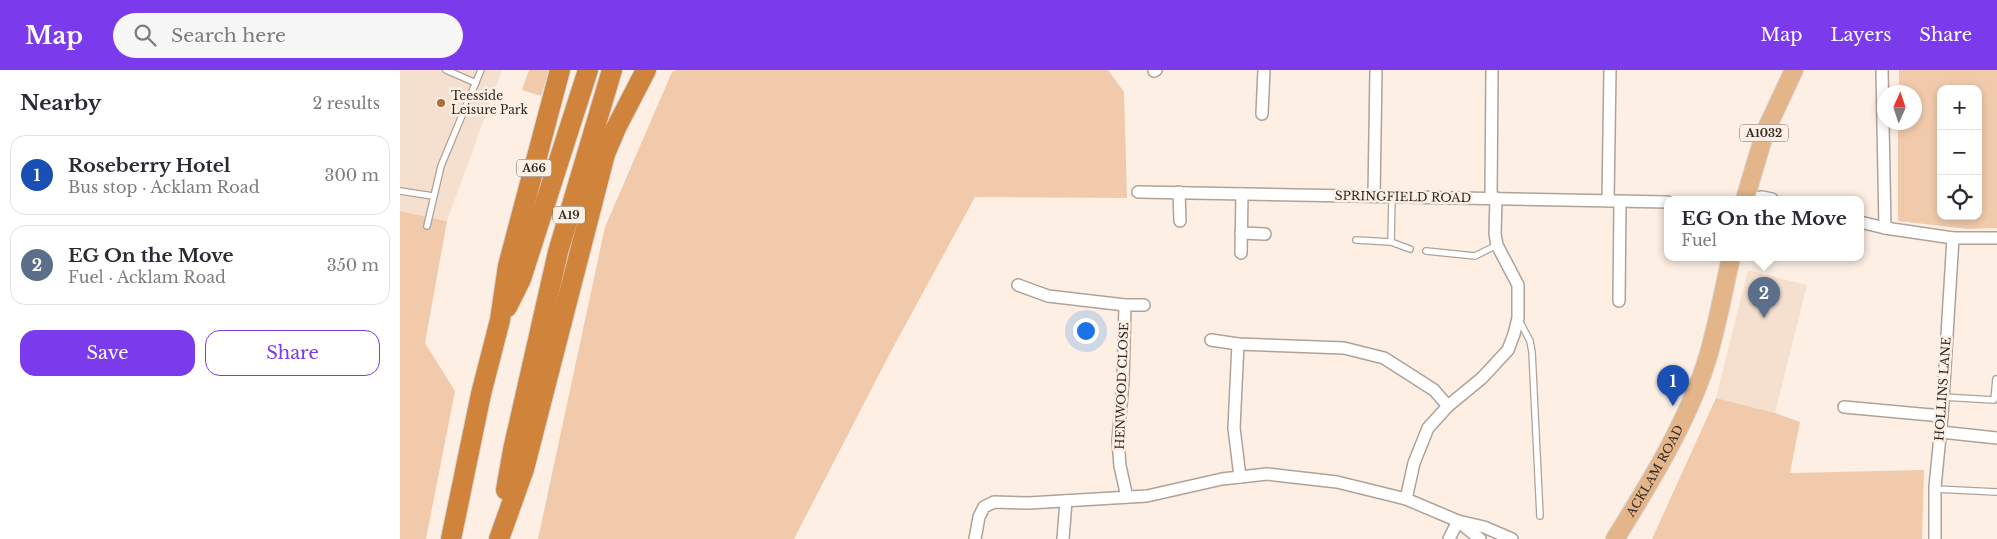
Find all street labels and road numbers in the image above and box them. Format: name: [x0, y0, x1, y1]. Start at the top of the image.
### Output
road number: A1032: [1740, 124, 1788, 142]
road number: A66: [516, 160, 552, 176]
street label: SPRINGFIELD ROAD: [1335, 188, 1471, 205]
road number: A19: [553, 206, 585, 224]
street label: HENWOOD CLOSE: [1112, 322, 1131, 450]
street label: HOLLINS LANE: [1931, 336, 1954, 441]
street label: ACKLAM ROAD: [1622, 422, 1686, 520]

